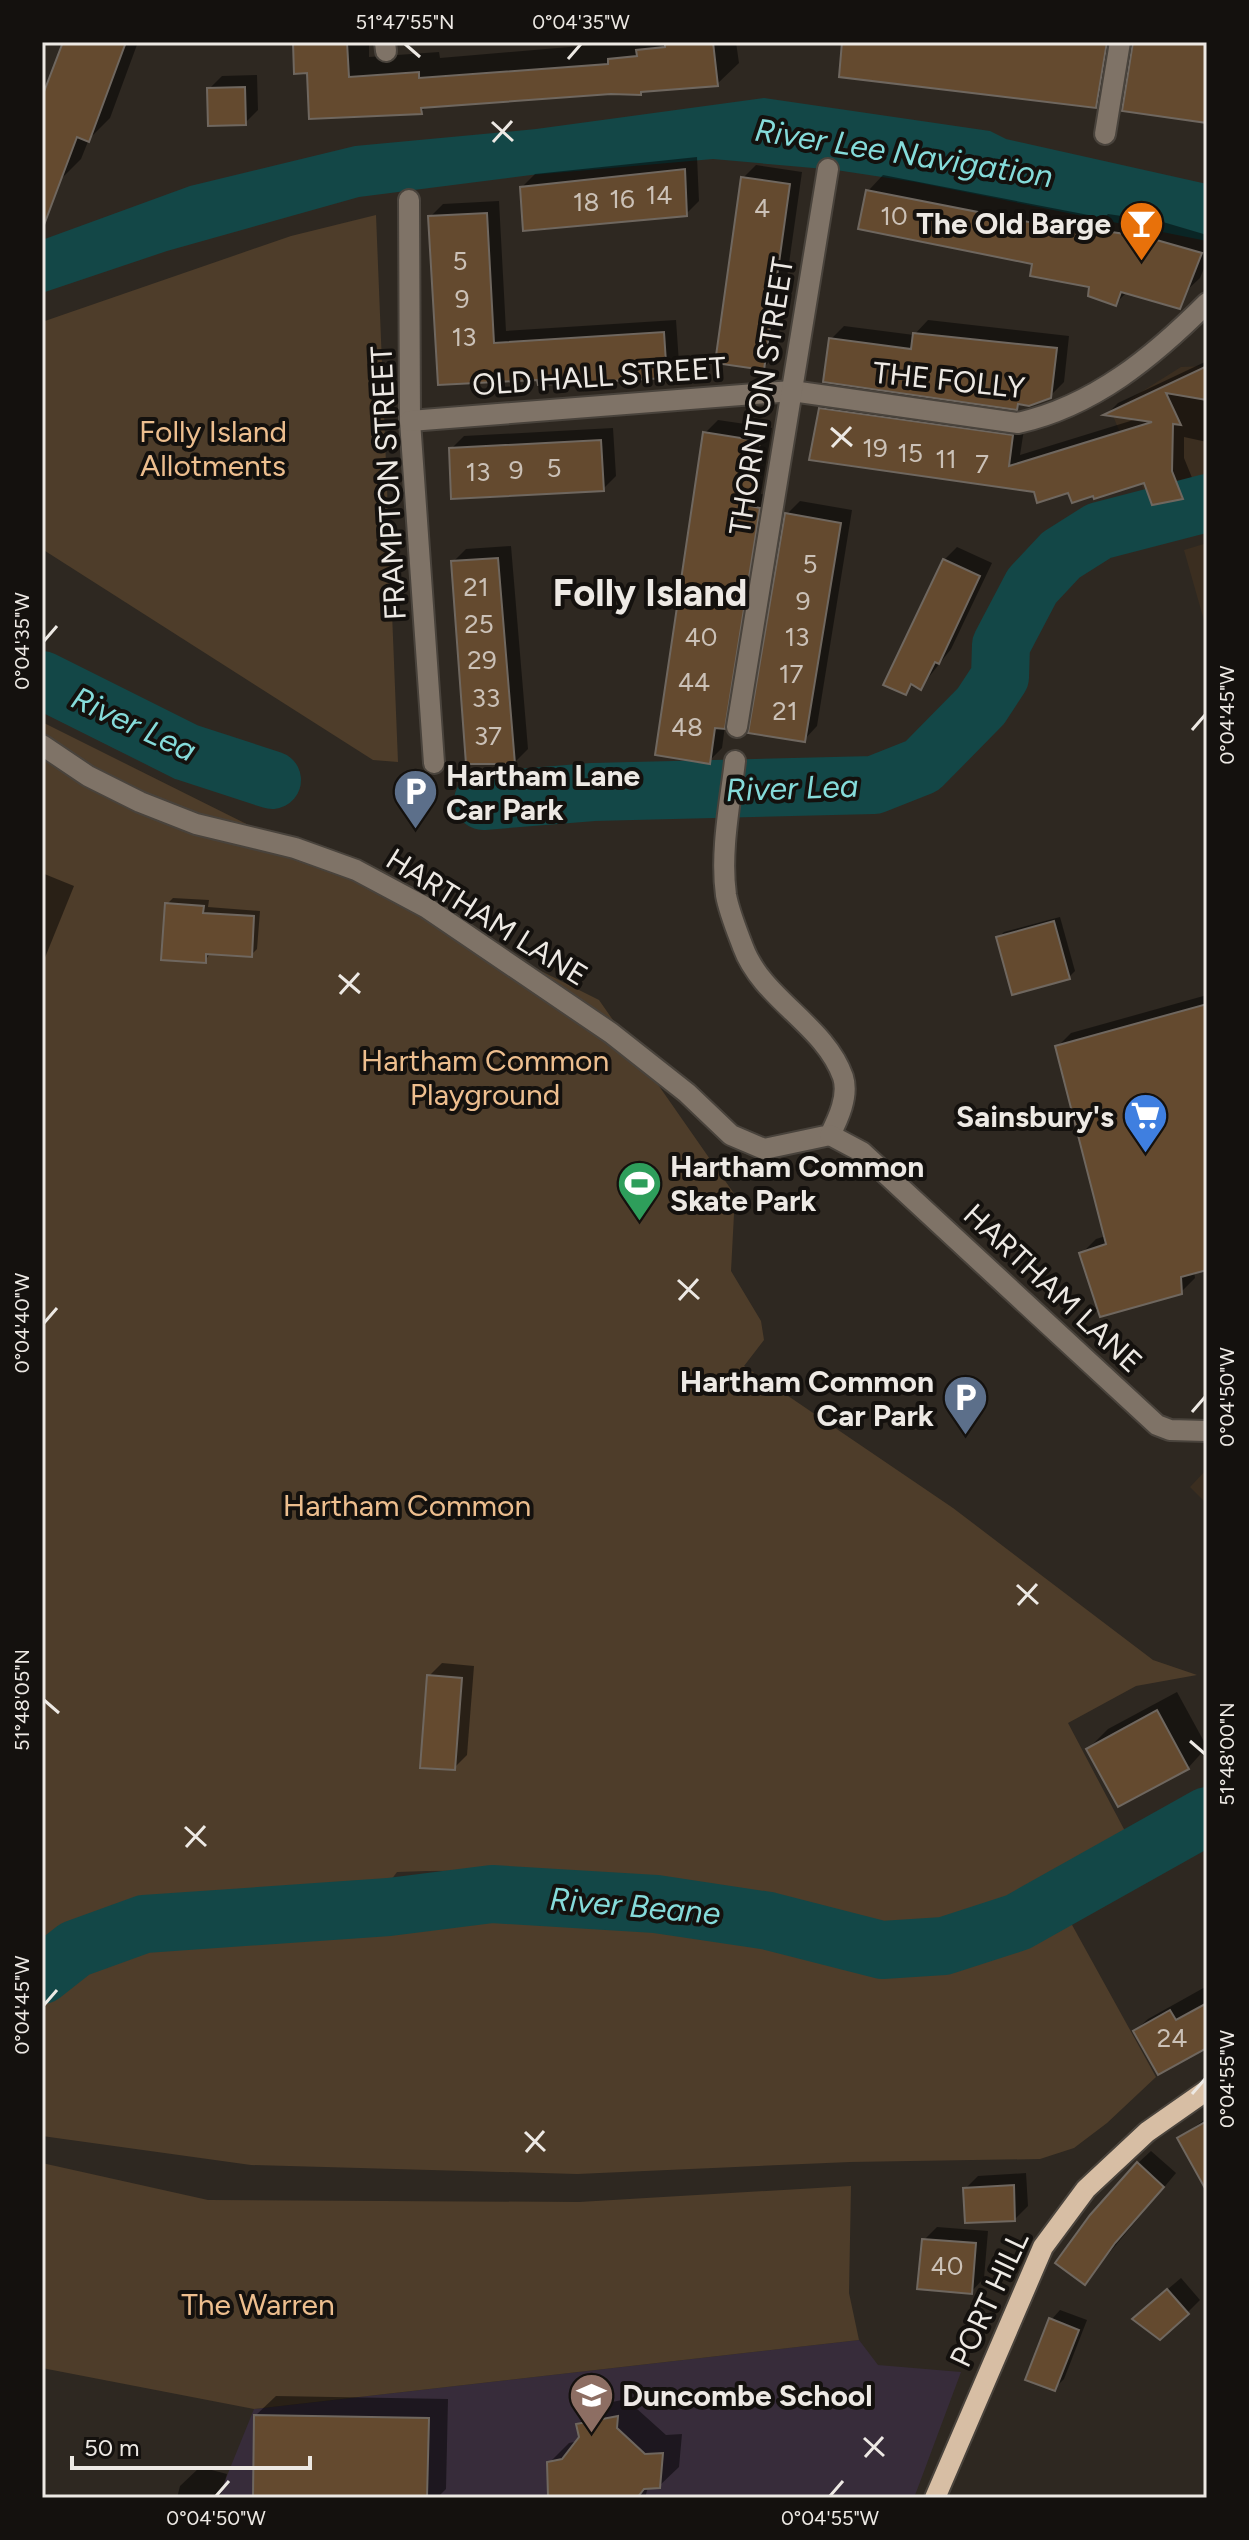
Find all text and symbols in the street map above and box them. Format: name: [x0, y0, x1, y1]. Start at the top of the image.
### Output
text: 51°47'55"N: [355, 10, 455, 34]
text: 0°04'35"W: [532, 10, 630, 34]
water label: River Lee Navigation: [752, 111, 1056, 195]
house number: 14: [646, 179, 672, 211]
house number: 16: [609, 183, 635, 215]
house number: 18: [573, 186, 599, 218]
house number: 4: [754, 192, 770, 224]
bar icon: The Old Barge: [1118, 199, 1166, 262]
house number: 10: [880, 200, 908, 232]
place label: The Old Barge: [916, 205, 1111, 242]
house number: 5: [453, 245, 467, 277]
street label: THORNTON STREET: [721, 254, 801, 538]
house number: 9: [455, 283, 469, 315]
house number: 13: [452, 321, 476, 353]
street label: FRAMPTON STREET: [362, 345, 414, 621]
street label: OLD HALL STREET: [471, 349, 728, 403]
street label: THE FOLLY: [871, 354, 1027, 406]
park label: Folly Island Allotments: [139, 413, 287, 484]
house number: 19: [862, 432, 888, 464]
house number: 15: [897, 437, 923, 469]
house number: 11: [935, 443, 957, 475]
house number: 7: [975, 448, 989, 480]
house number: 5: [547, 452, 561, 484]
house number: 9: [509, 454, 523, 486]
house number: 13: [466, 456, 490, 488]
house number: 5: [803, 548, 817, 580]
district label: Folly Island: [553, 570, 747, 616]
house number: 21: [463, 571, 489, 603]
house number: 9: [796, 585, 810, 617]
text: 0°04'35"W: [10, 592, 34, 690]
house number: 25: [464, 608, 494, 640]
house number: 40: [685, 621, 717, 653]
house number: 13: [785, 621, 809, 653]
house number: 29: [467, 644, 497, 676]
house number: 17: [779, 658, 803, 690]
house number: 44: [678, 666, 710, 698]
text: 0°04'45"W: [1215, 666, 1239, 764]
water label: River Lea: [66, 679, 202, 769]
house number: 33: [472, 682, 500, 714]
house number: 21: [772, 695, 798, 727]
house number: 48: [671, 711, 703, 743]
house number: 37: [474, 720, 502, 752]
place label: Hartham Lane Car Park: [446, 757, 640, 828]
water label: River Lea: [725, 767, 859, 809]
parking icon: Hartham Lane Car Park: [391, 768, 439, 831]
street label: HARTHAM LANE: [379, 840, 595, 994]
park label: Hartham Common Playground: [361, 1042, 609, 1113]
supermarket icon: Sainsbury's: [1121, 1092, 1169, 1155]
place label: Sainsbury's: [956, 1098, 1114, 1135]
place label: Hartham Common Skate Park: [670, 1148, 924, 1219]
sports icon: Hartham Common Skate Park: [615, 1159, 663, 1222]
street label: HARTHAM LANE: [956, 1196, 1150, 1380]
text: 0°04'40"W: [10, 1273, 34, 1373]
text: 0°04'50"W: [1215, 1347, 1239, 1447]
place label: Hartham Common Car Park: [680, 1363, 934, 1434]
parking icon: Hartham Common Car Park: [941, 1374, 989, 1437]
park label: Hartham Common: [283, 1487, 531, 1524]
text: 51°48'05"N: [10, 1649, 34, 1751]
text: 51°48'00"N: [1215, 1702, 1239, 1806]
water label: River Beane: [548, 1880, 722, 1932]
text: 0°04'45"W: [10, 1956, 34, 2054]
house number: 24: [1157, 2022, 1187, 2054]
text: 0°04'55"W: [1215, 2030, 1239, 2128]
street label: PORT HILL: [942, 2225, 1037, 2373]
house number: 40: [931, 2250, 963, 2282]
park label: The Warren: [181, 2286, 335, 2323]
school or university icon: Duncombe School: [567, 2371, 615, 2434]
place label: Duncombe School: [622, 2377, 873, 2414]
scale bar: [72, 2420, 310, 2470]
text: 50 m: [84, 2433, 140, 2462]
text: 0°04'50"W: [166, 2506, 266, 2530]
text: 0°04'55"W: [781, 2506, 879, 2530]

